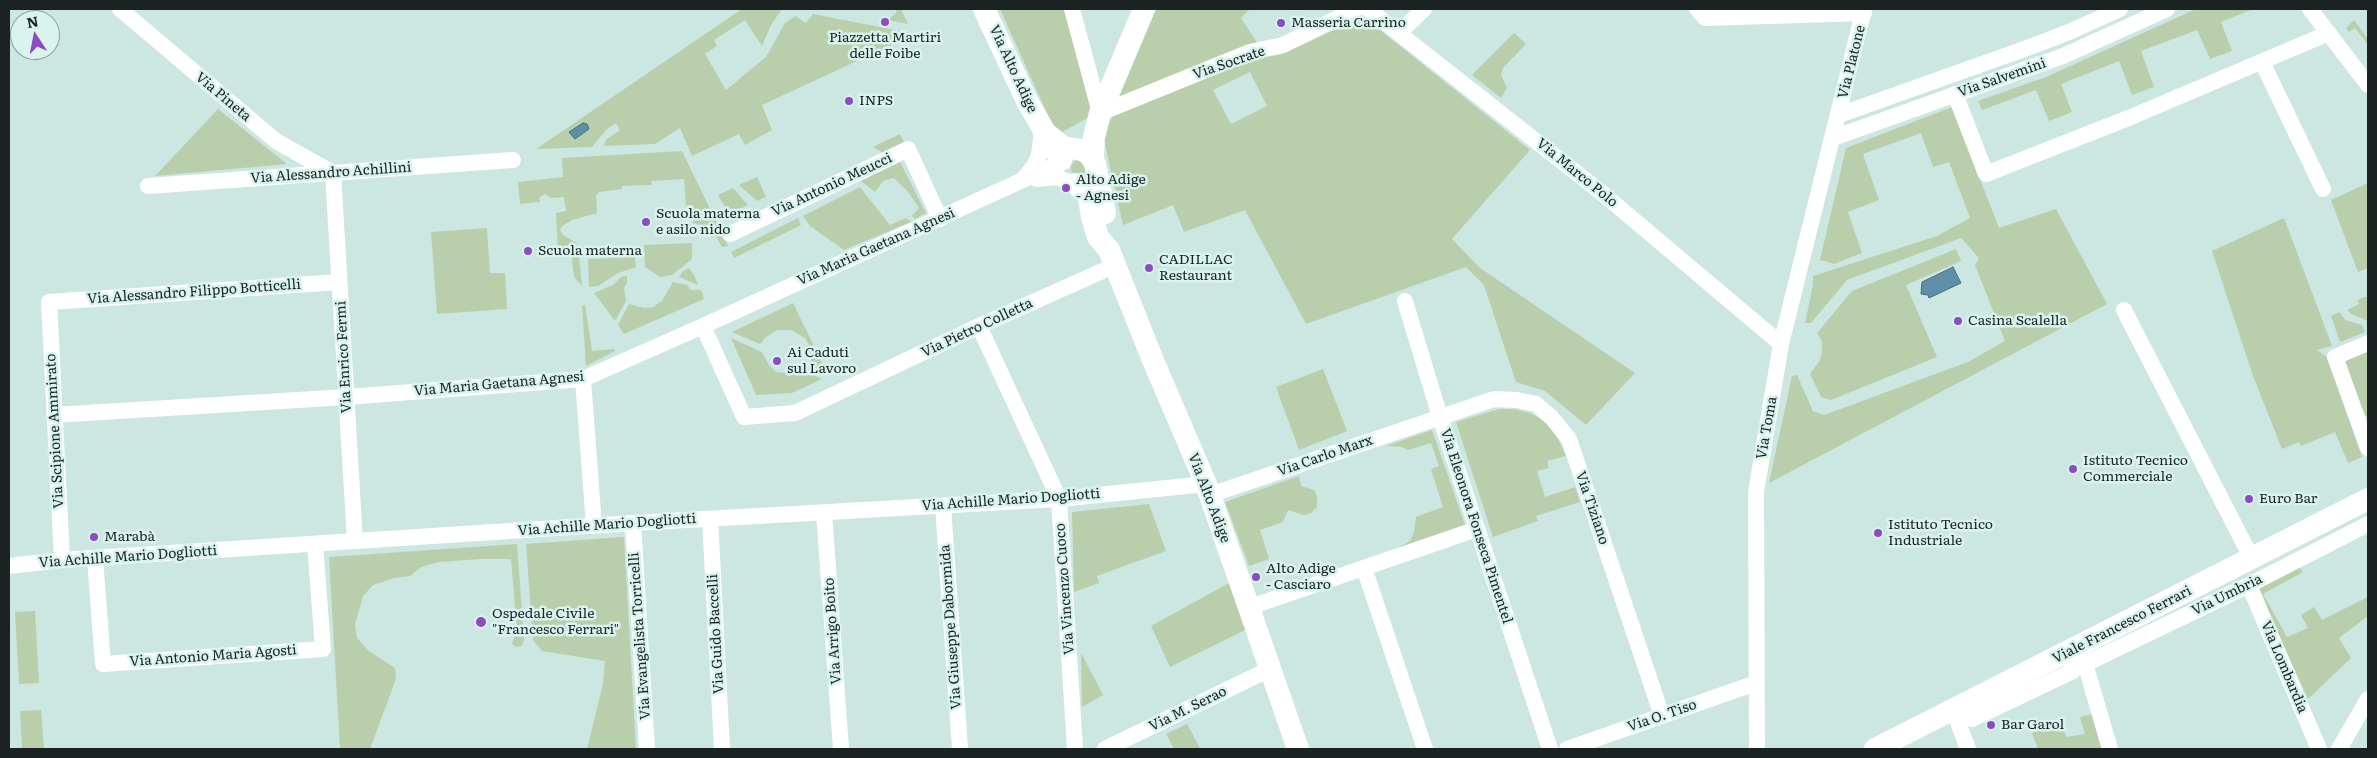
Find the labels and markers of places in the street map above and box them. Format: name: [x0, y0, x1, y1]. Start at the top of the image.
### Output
place label: Masseria Carrino: [1291, 15, 1406, 31]
marker: Piazzetta Martiri delle Foibe: [879, 16, 891, 28]
marker: Masseria Carrino: [1275, 17, 1287, 29]
place label: Piazzetta Martiri delle Foibe: [829, 30, 941, 62]
place label: INPS: [859, 93, 893, 109]
marker: INPS: [843, 95, 855, 107]
place label: Alto Adige - Agnesi: [1076, 172, 1146, 204]
marker: Alto Adige - Agnesi: [1060, 182, 1072, 194]
place label: Scuola materna e asilo nido: [656, 206, 760, 238]
marker: Scuola materna e asilo nido: [640, 216, 652, 228]
place label: Scuola materna: [538, 243, 642, 259]
marker: Scuola materna: [522, 245, 534, 257]
place label: CADILLAC Restaurant: [1159, 252, 1233, 284]
marker: CADILLAC Restaurant: [1143, 262, 1155, 274]
place label: Casina Scalella: [1968, 313, 2067, 329]
marker: Casina Scalella: [1952, 315, 1964, 327]
place label: Ai Caduti sul Lavoro: [787, 345, 856, 378]
marker: Ai Caduti sul Lavoro: [771, 355, 783, 367]
place label: Istituto Tecnico Commerciale: [2083, 453, 2188, 486]
marker: Istituto Tecnico Commerciale: [2067, 463, 2079, 475]
place label: Euro Bar: [2259, 491, 2317, 507]
marker: Euro Bar: [2243, 493, 2255, 505]
place label: Istituto Tecnico Industriale: [1888, 517, 1993, 550]
marker: Istituto Tecnico Industriale: [1872, 527, 1884, 539]
place label: Marabà: [104, 529, 155, 545]
marker: Marabà: [88, 531, 100, 543]
place label: Alto Adige - Casciaro: [1266, 561, 1336, 594]
marker: Alto Adige - Casciaro: [1250, 571, 1262, 583]
place label: Ospedale Civile "Francesco Ferrari": [492, 606, 619, 638]
marker: Ospedale Civile "Francesco Ferrari": [474, 615, 488, 629]
place label: Bar Garol: [2001, 717, 2064, 733]
marker: Bar Garol: [1985, 719, 1997, 731]

